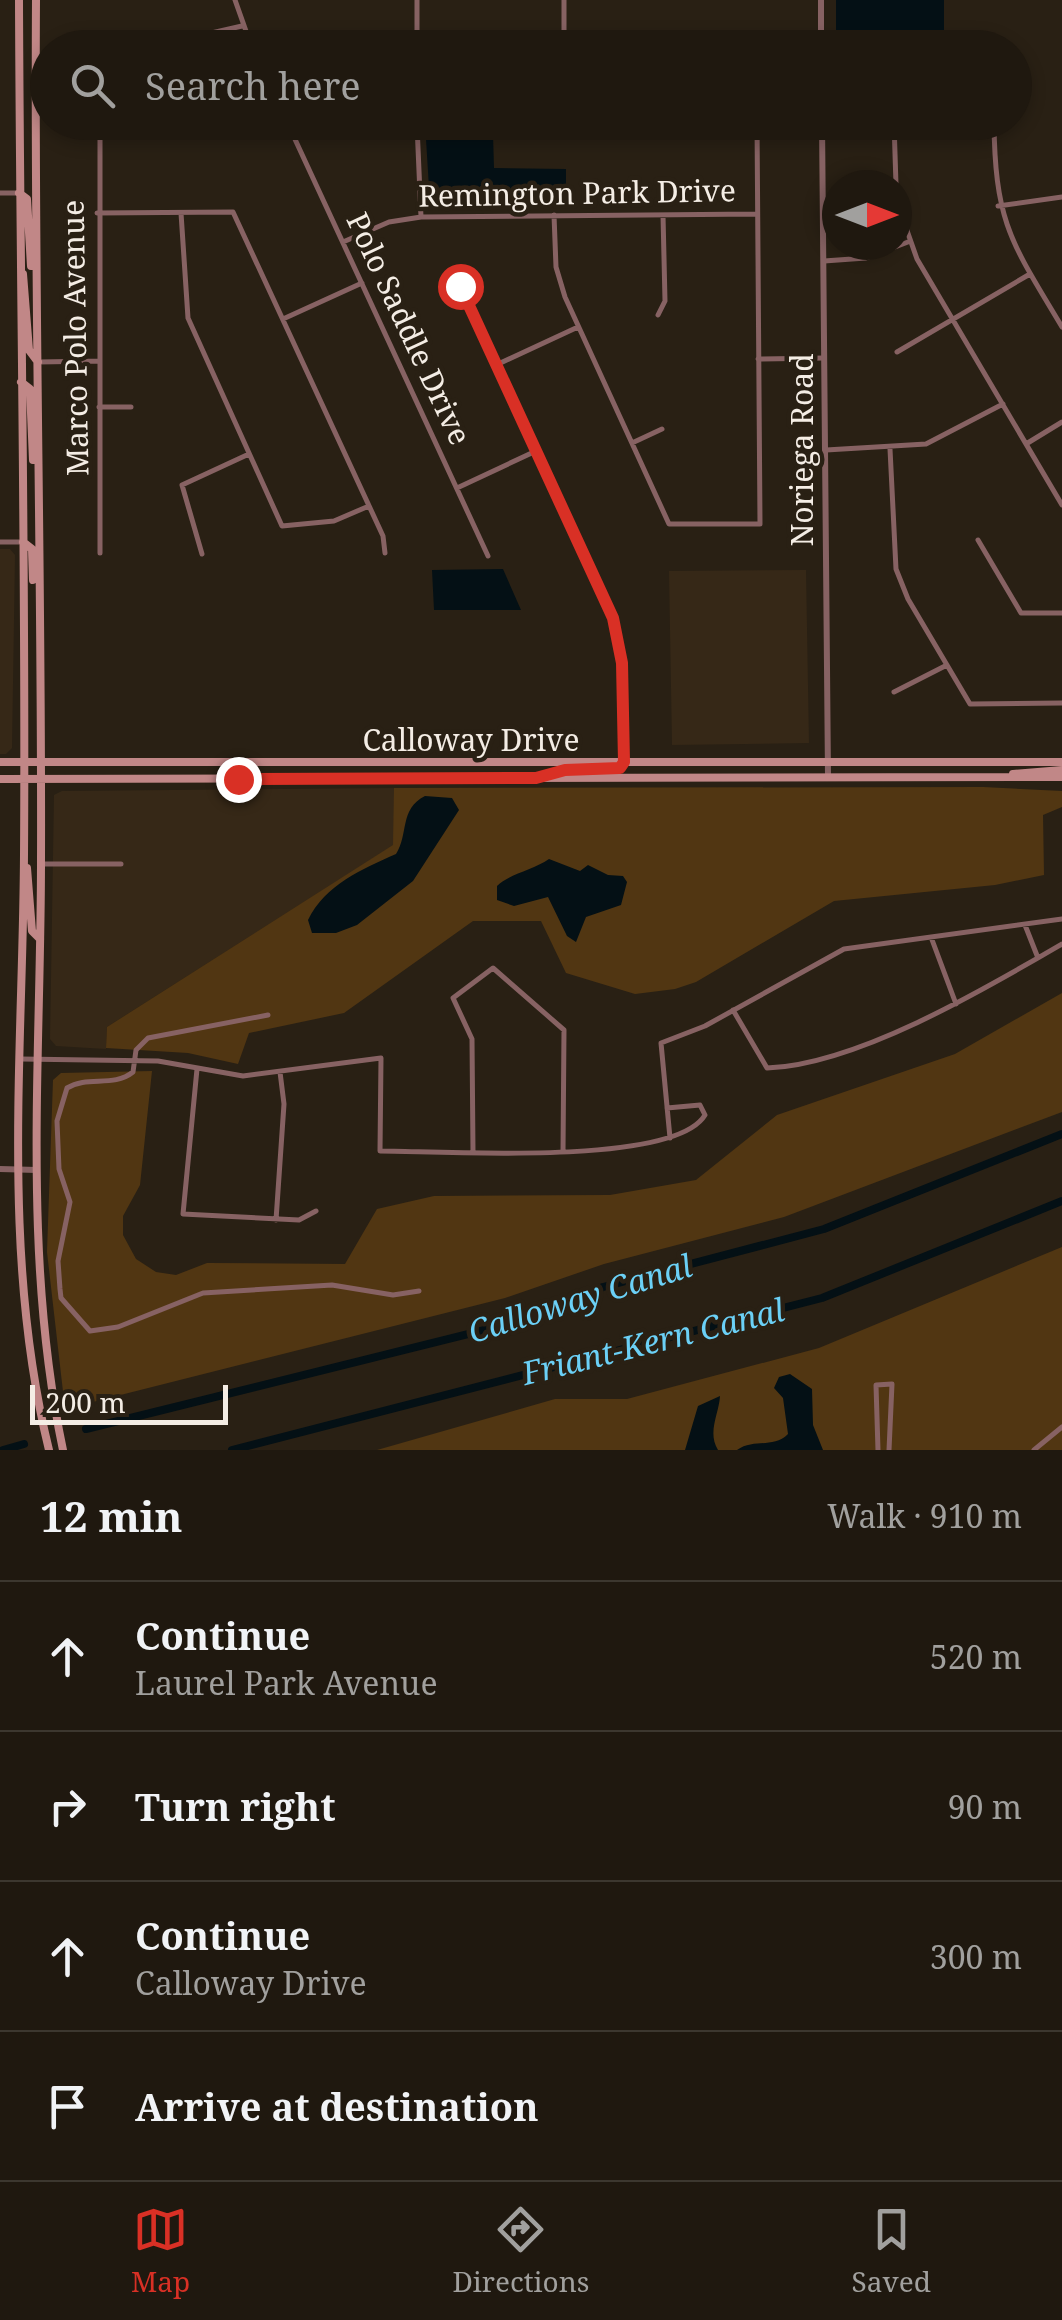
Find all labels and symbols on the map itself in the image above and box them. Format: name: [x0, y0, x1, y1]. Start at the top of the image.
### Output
street label: Remington Park Drive: [418, 169, 736, 216]
north arrow: [822, 170, 912, 260]
street label: Marco Polo Avenue: [52, 200, 97, 476]
street label: Polo Saddle Drive: [338, 206, 481, 451]
route start: [438, 264, 484, 310]
street label: Noriega Road: [781, 353, 822, 547]
street label: Calloway Drive: [362, 719, 580, 760]
route end: [216, 757, 262, 803]
water label: Calloway Canal: [462, 1243, 697, 1352]
water label: Friant-Kern Canal: [516, 1287, 789, 1394]
scale bar: [30, 1380, 228, 1424]

